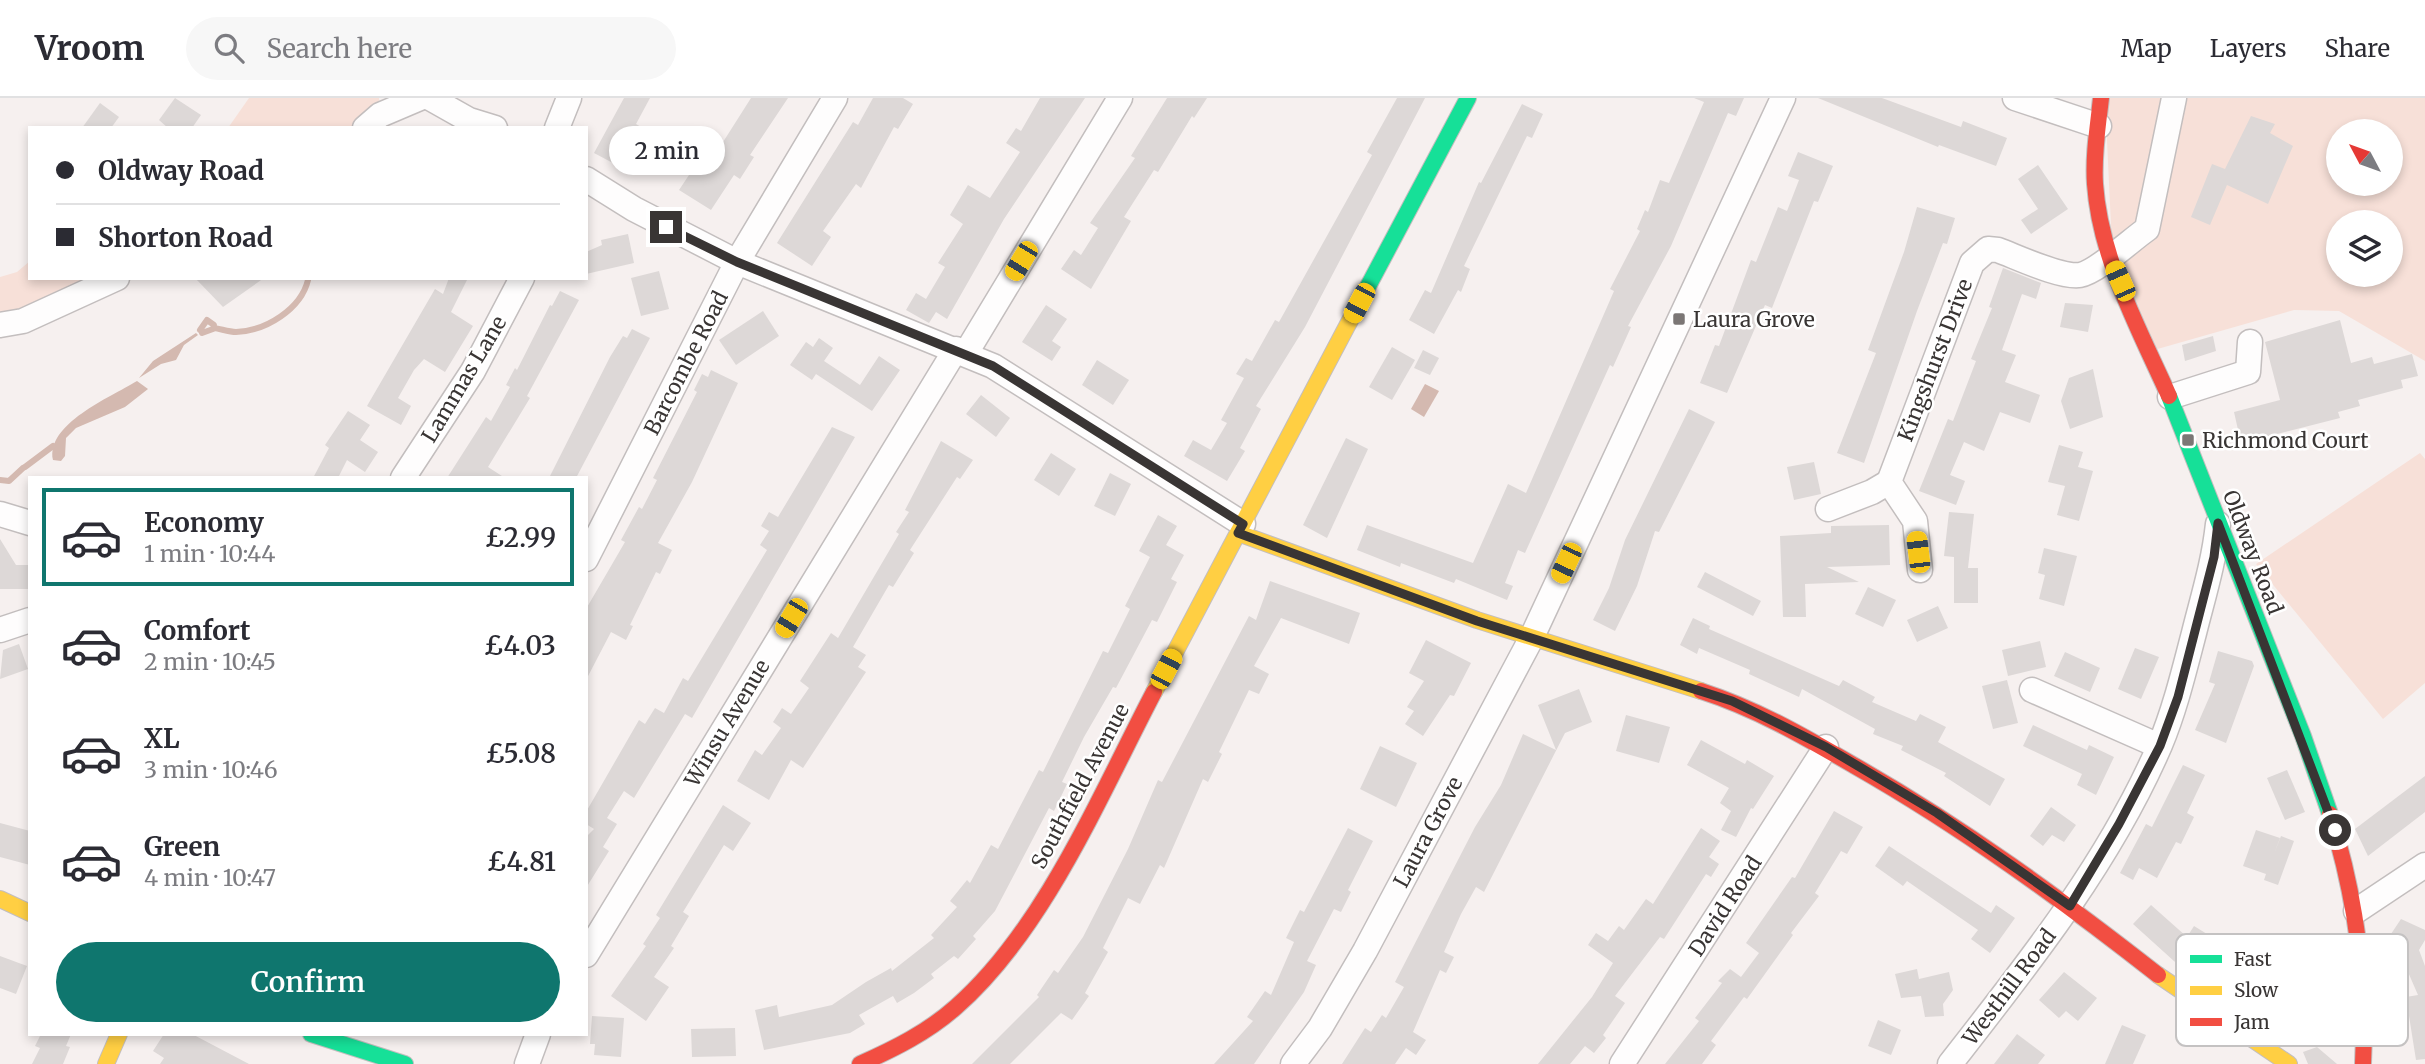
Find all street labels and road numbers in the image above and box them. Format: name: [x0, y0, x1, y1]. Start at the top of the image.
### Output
street label: Kingshurst Drive: [1892, 275, 1978, 445]
street label: Barcombe Road: [638, 286, 734, 440]
street label: Lammas Lane: [416, 311, 512, 447]
street label: Oldway Road: [2217, 486, 2289, 618]
street label: Winsu Avenue: [678, 654, 776, 792]
street label: Southfield Avenue: [1025, 699, 1135, 873]
street label: Laura Grove: [1387, 772, 1469, 892]
street label: David Road: [1683, 851, 1768, 961]
street label: Westhill Road: [1956, 923, 2062, 1051]

